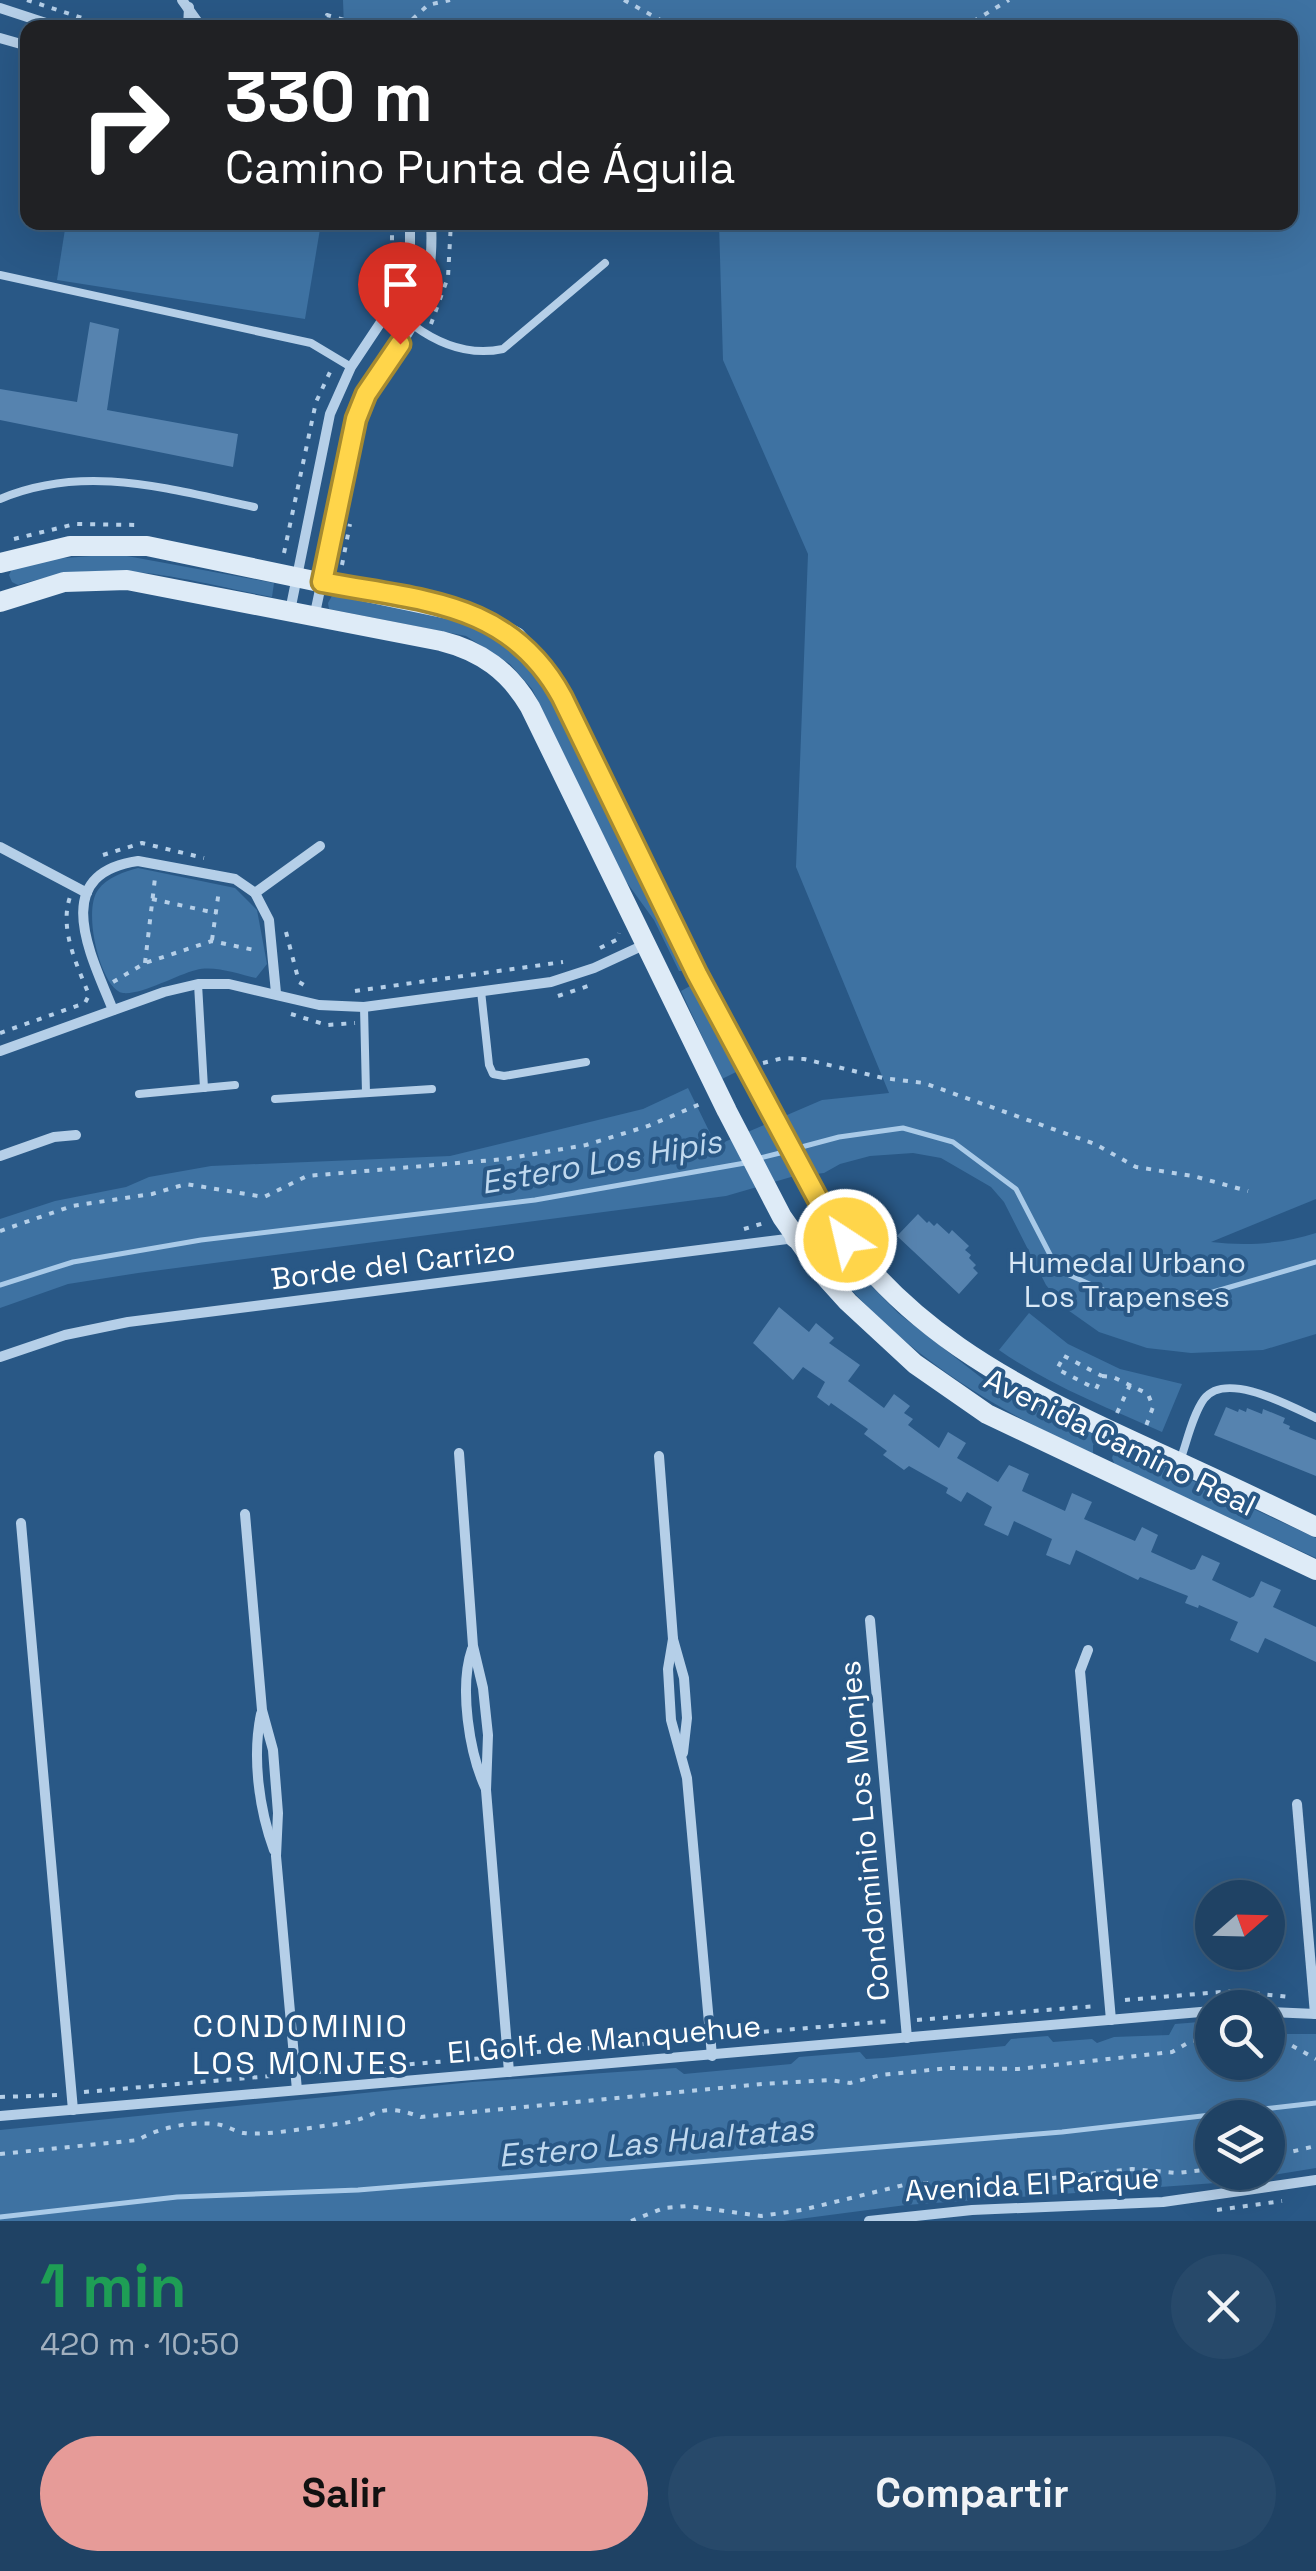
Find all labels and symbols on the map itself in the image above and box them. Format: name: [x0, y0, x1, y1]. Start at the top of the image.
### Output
pin: [358, 242, 443, 345]
water label: Estero Los Hipis: [478, 1121, 725, 1203]
position arrow: [794, 1188, 898, 1292]
street label: Borde del Carrizo: [268, 1230, 518, 1298]
park label: Humedal Urbano Los Trapenses: [1008, 1243, 1246, 1316]
street label: Avenida Camino Real: [978, 1359, 1262, 1525]
street label: Condominio Los Monjes: [830, 1659, 898, 2003]
north arrow: [1195, 1880, 1285, 1970]
district label: CONDOMINIO LOS MONJES: [192, 2006, 410, 2083]
street label: El Golf de Manquehue: [446, 2006, 762, 2072]
water label: Estero Las Hualtatas: [497, 2108, 817, 2176]
street label: Avenida El Parque: [904, 2158, 1160, 2210]

